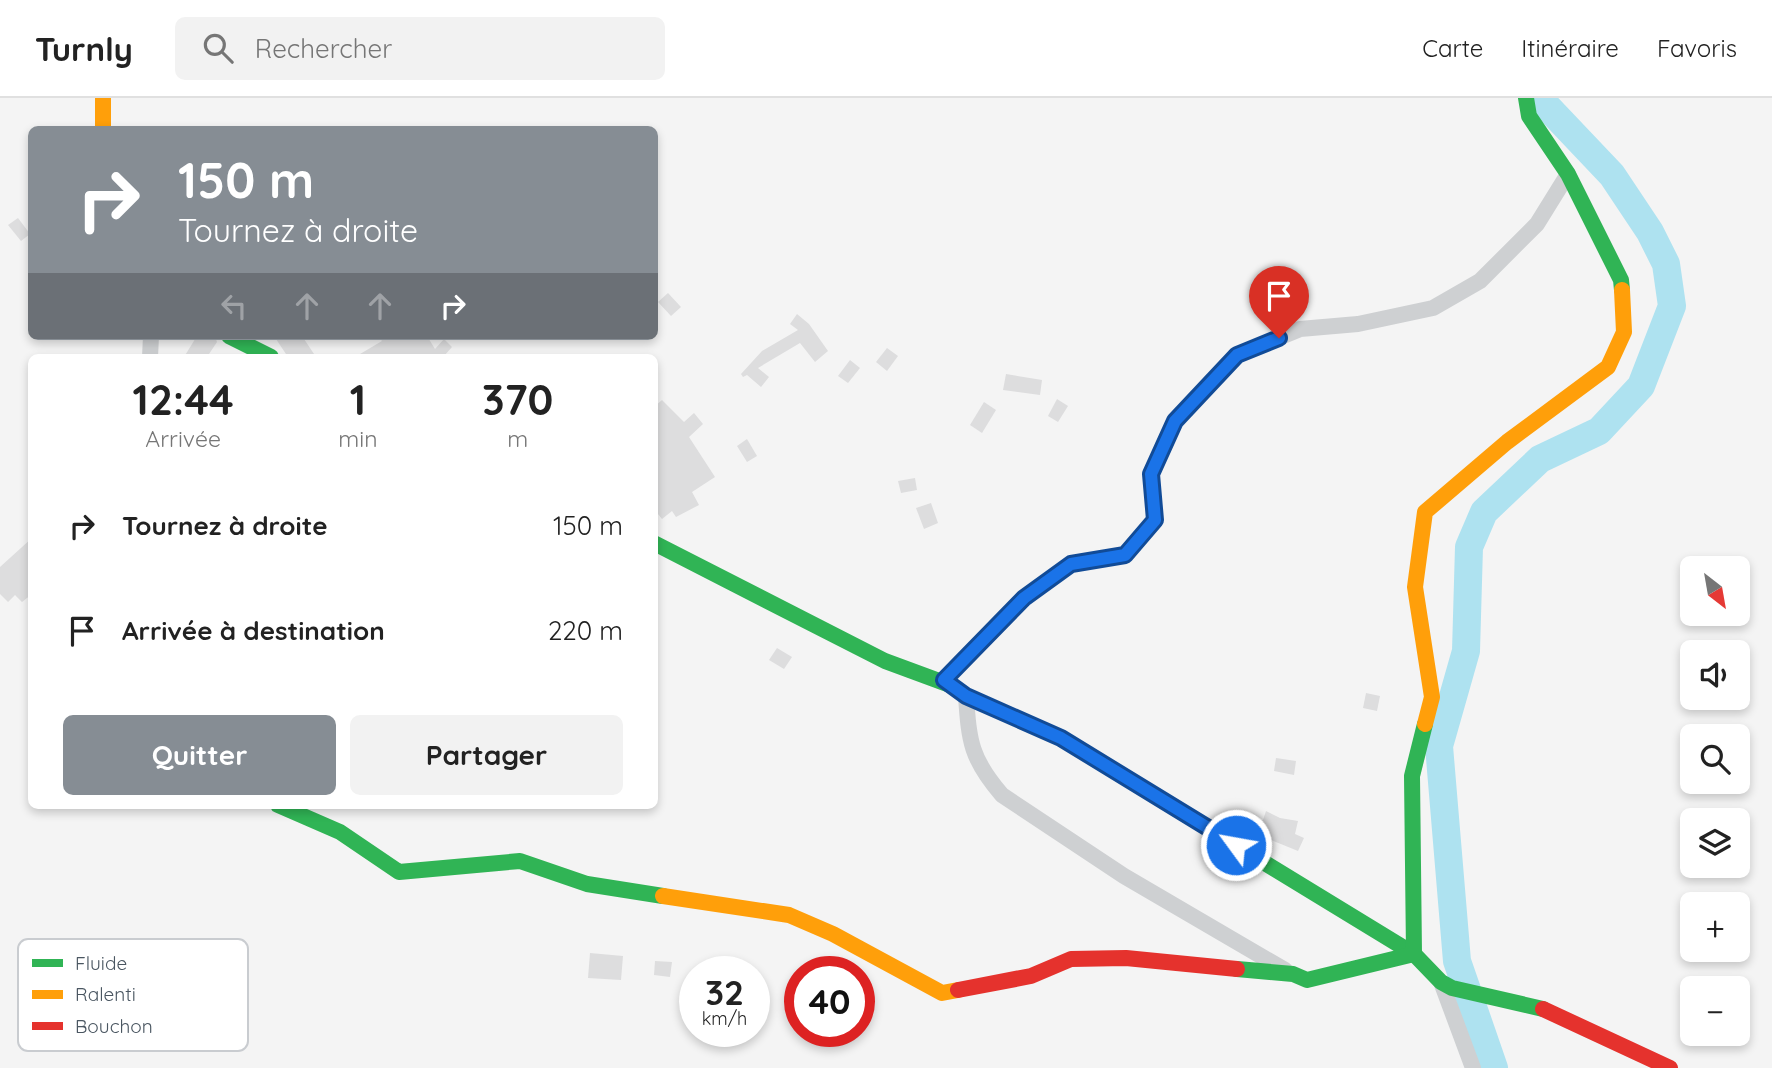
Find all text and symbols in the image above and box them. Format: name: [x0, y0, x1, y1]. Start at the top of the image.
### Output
search box: [175, 17, 665, 80]
text: Turnly: [35, 28, 133, 69]
icon: search: [199, 29, 237, 67]
text: Rechercher: [255, 32, 392, 65]
text: Carte: [1422, 33, 1483, 63]
text: Itinéraire: [1521, 33, 1619, 63]
text: Favoris: [1657, 33, 1737, 63]
text: 150 m: [178, 149, 314, 210]
icon: right: [63, 154, 154, 245]
text: Tournez à droite: [178, 210, 418, 250]
pin: [1249, 266, 1309, 338]
icon: arrive: [1260, 277, 1298, 315]
icon: left: [215, 287, 253, 325]
icon: ahead: [288, 287, 326, 325]
icon: ahead: [361, 287, 399, 325]
icon: right: [434, 287, 472, 325]
text: 12:44: [133, 373, 234, 426]
text: 1: [350, 373, 366, 426]
text: 370: [482, 373, 553, 426]
text: Arrivée: [145, 424, 221, 453]
text: min: [338, 424, 377, 453]
text: m: [507, 424, 528, 453]
icon: right: [63, 507, 101, 545]
text: Tournez à droite: [122, 509, 327, 542]
text: 150 m: [553, 509, 623, 542]
north arrow: [1680, 556, 1750, 626]
map controls: [1680, 556, 1750, 1046]
icon: arrive: [63, 612, 101, 650]
text: Arrivée à destination: [122, 614, 385, 647]
text: 220 m: [548, 614, 623, 647]
button: sound: [1680, 640, 1750, 710]
button: Quitter: [63, 715, 336, 795]
button: Partager: [350, 715, 623, 795]
button: search: [1680, 724, 1750, 794]
position arrow: [1199, 808, 1273, 882]
button: layers: [1680, 808, 1750, 878]
button: +: [1680, 892, 1750, 962]
legend: [18, 939, 248, 1051]
text: Fluide: [75, 951, 127, 975]
speed limit sign: 40: [784, 956, 875, 1047]
text: 32: [705, 970, 744, 1014]
button: −: [1680, 976, 1750, 1046]
text: Ralenti: [75, 982, 136, 1006]
text: km/h: [702, 1007, 747, 1030]
text: Bouchon: [75, 1014, 153, 1038]

